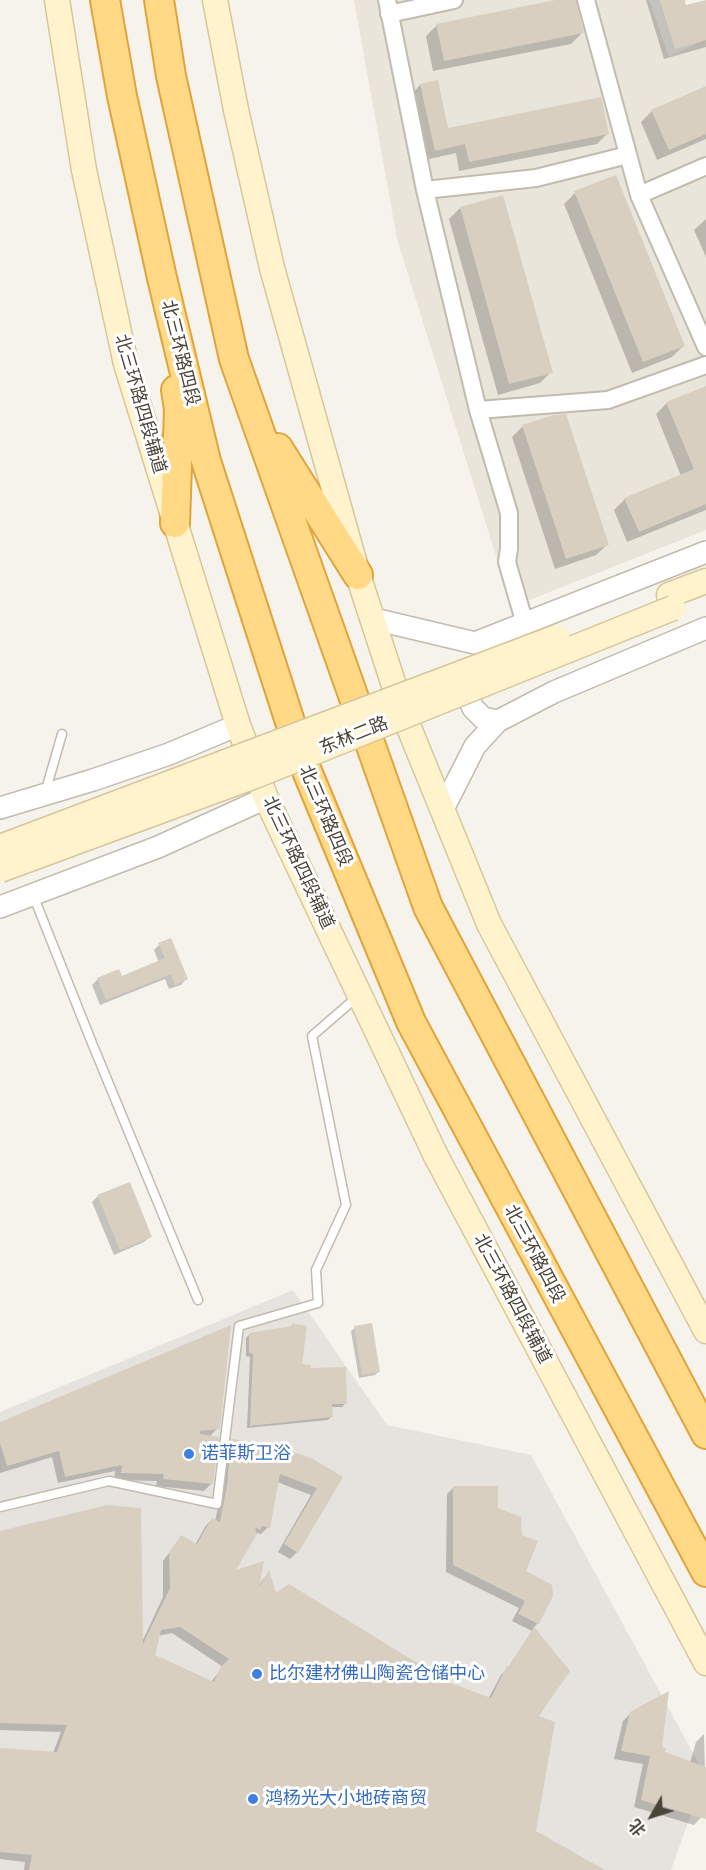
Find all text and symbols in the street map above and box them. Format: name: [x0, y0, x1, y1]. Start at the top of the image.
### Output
street label: 北三环路四段: [156, 298, 204, 408]
street label: 北三环路四段辅道: [110, 332, 170, 476]
street label: 东林二路: [317, 713, 391, 759]
street label: 北三环路四段: [294, 762, 356, 870]
street label: 北三环路四段辅道: [258, 793, 338, 933]
street label: 北三环路四段: [499, 1201, 569, 1307]
street label: 北三环路四段辅道: [469, 1230, 555, 1368]
place label: 诺菲斯卫浴: [201, 1443, 291, 1465]
marker: 诺菲斯卫浴: [182, 1447, 196, 1461]
place label: 比尔建材佛山陶瓷仓储中心: [269, 1663, 485, 1685]
marker: 比尔建材佛山陶瓷仓储中心: [250, 1667, 264, 1681]
north arrow: [622, 1786, 682, 1846]
place label: 鸿杨光大小地砖商贸: [265, 1788, 427, 1810]
marker: 鸿杨光大小地砖商贸: [246, 1792, 260, 1806]
text: 北: [625, 1815, 650, 1840]

